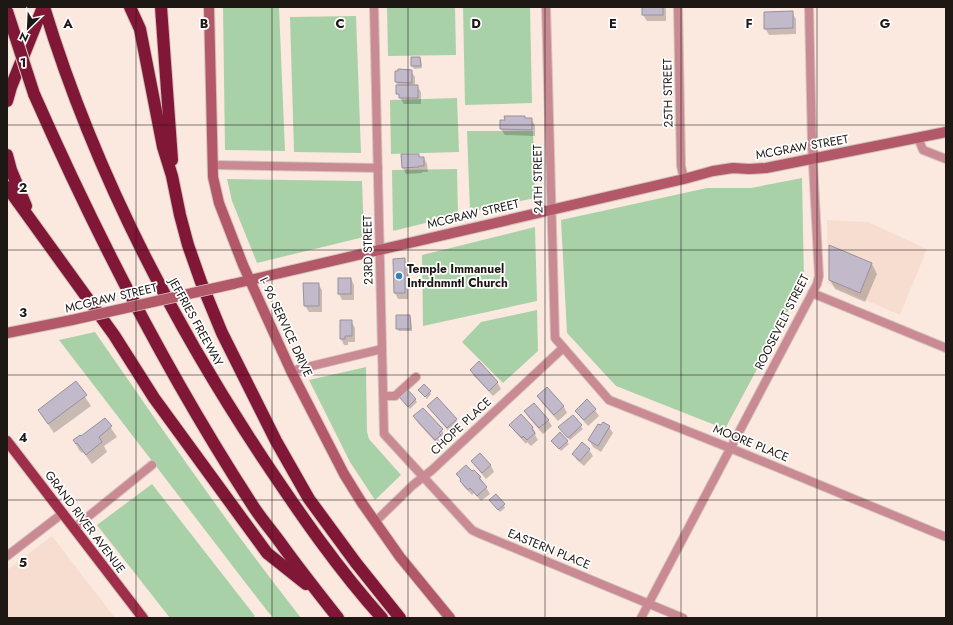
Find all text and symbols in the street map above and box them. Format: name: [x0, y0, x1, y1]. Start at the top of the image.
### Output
north arrow: [8, 8, 48, 48]
text: A: [62, 14, 73, 33]
text: B: [200, 14, 209, 33]
text: C: [335, 14, 345, 33]
text: D: [471, 14, 481, 33]
text: E: [609, 14, 617, 33]
text: F: [745, 14, 753, 33]
text: G: [880, 14, 891, 33]
text: N: [17, 28, 31, 46]
text: 1: [20, 53, 26, 72]
street label: 25TH STREET: [658, 58, 678, 128]
street label: MCGRAW STREET: [754, 130, 850, 164]
street label: 24TH STREET: [528, 144, 548, 214]
text: 2: [19, 178, 27, 197]
street label: MCGRAW STREET: [425, 195, 521, 233]
street label: 23RD STREET: [358, 215, 378, 285]
place label: Temple Immanuel Intrdnmntl Church: [407, 260, 508, 292]
marker: Temple Immanuel Intrdnmntl Church: [394, 271, 404, 281]
street label: ROOSEVELT STREET: [750, 271, 814, 373]
street label: JEFFRIES FREEWAY: [163, 273, 228, 370]
street label: I- 96 SERVICE DRIVE: [255, 274, 317, 380]
street label: MCGRAW STREET: [63, 279, 159, 317]
text: 3: [19, 303, 27, 322]
street label: CHOPE PLACE: [426, 393, 496, 459]
street label: MOORE PLACE: [710, 420, 792, 466]
text: 4: [18, 428, 28, 447]
street label: GRAND RIVER AVENUE: [40, 467, 130, 577]
street label: EASTERN PLACE: [505, 524, 593, 574]
text: 5: [19, 553, 27, 572]

